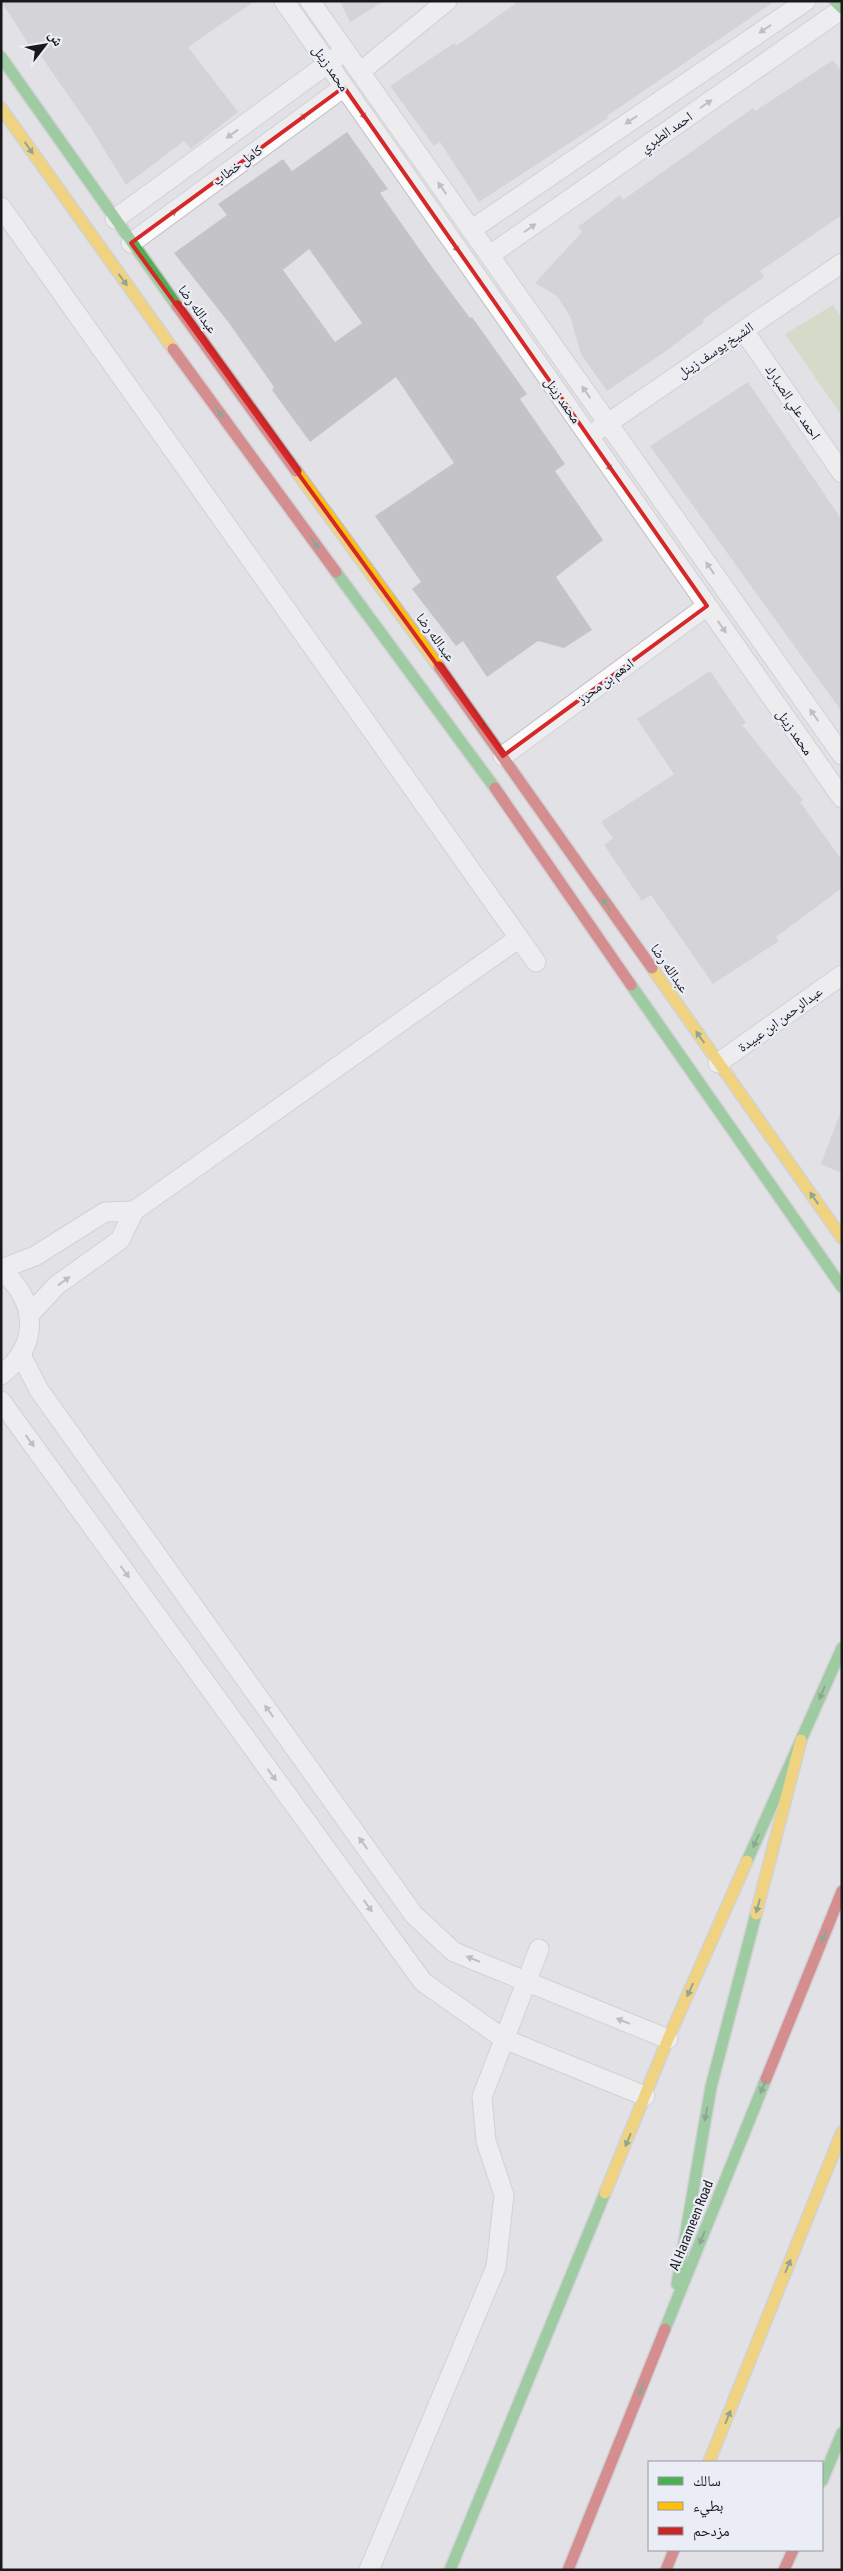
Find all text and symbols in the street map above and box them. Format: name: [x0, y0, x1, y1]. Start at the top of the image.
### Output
north arrow: [20, 20, 70, 70]
one-way arrow: [759, 24, 772, 34]
text: ش: [45, 28, 67, 49]
street label: محمد زينل: [309, 42, 353, 95]
one-way arrow: [699, 99, 713, 109]
one-way arrow: [357, 106, 367, 120]
street label: احمد الطبري: [637, 108, 697, 159]
one-way arrow: [294, 113, 308, 123]
one-way arrow: [624, 115, 638, 125]
one-way arrow: [225, 129, 239, 139]
one-way arrow: [24, 141, 34, 155]
street label: كامل خطاب: [209, 141, 266, 189]
one-way arrow: [437, 181, 447, 195]
one-way arrow: [164, 209, 177, 220]
one-way arrow: [523, 223, 536, 233]
one-way arrow: [450, 239, 460, 253]
one-way arrow: [118, 274, 128, 287]
street label: عبدالله رضا: [174, 282, 221, 337]
street label: الشيخ يوسف زينل: [674, 319, 757, 383]
street label: احمد علي الصبارك: [759, 362, 824, 444]
street label: محمد زينل: [541, 374, 585, 427]
one-way arrow: [581, 385, 591, 399]
one-way arrow: [214, 405, 224, 419]
one-way arrow: [603, 458, 614, 471]
one-way arrow: [310, 536, 320, 550]
one-way arrow: [705, 561, 715, 575]
street label: عبدالله رضا: [412, 610, 459, 665]
one-way arrow: [717, 620, 727, 634]
street label: ادهم بن محرز: [573, 655, 638, 709]
street label: محمد زينل: [773, 706, 817, 759]
one-way arrow: [809, 708, 819, 722]
one-way arrow: [478, 721, 488, 735]
one-way arrow: [601, 897, 611, 911]
street label: عبدالله رضا: [647, 941, 693, 996]
street label: عبدالرحمن ابن عبيدة: [735, 983, 826, 1056]
one-way arrow: [695, 1030, 705, 1044]
one-way arrow: [809, 1192, 819, 1205]
one-way arrow: [57, 1276, 71, 1286]
one-way arrow: [25, 1434, 35, 1448]
one-way arrow: [120, 1565, 130, 1579]
one-way arrow: [818, 1686, 826, 1700]
one-way arrow: [263, 1705, 274, 1718]
one-way arrow: [267, 1768, 277, 1782]
one-way arrow: [752, 1834, 760, 1848]
one-way arrow: [358, 1836, 368, 1850]
one-way arrow: [754, 1898, 762, 1913]
one-way arrow: [362, 1899, 373, 1912]
one-way arrow: [819, 1929, 827, 1944]
one-way arrow: [466, 1955, 480, 1963]
one-way arrow: [686, 1983, 694, 1997]
one-way arrow: [616, 2016, 630, 2024]
one-way arrow: [759, 2080, 767, 2095]
one-way arrow: [701, 2107, 709, 2123]
one-way arrow: [623, 2133, 631, 2147]
street label: Al Harameen Road: [666, 2178, 716, 2272]
one-way arrow: [698, 2231, 706, 2246]
one-way arrow: [784, 2258, 792, 2273]
one-way arrow: [637, 2382, 645, 2396]
one-way arrow: [724, 2410, 732, 2424]
legend: [648, 2461, 823, 2551]
text: سالك: [693, 2472, 721, 2489]
text: بطيء: [693, 2497, 723, 2518]
text: مزدحم: [693, 2522, 730, 2541]

